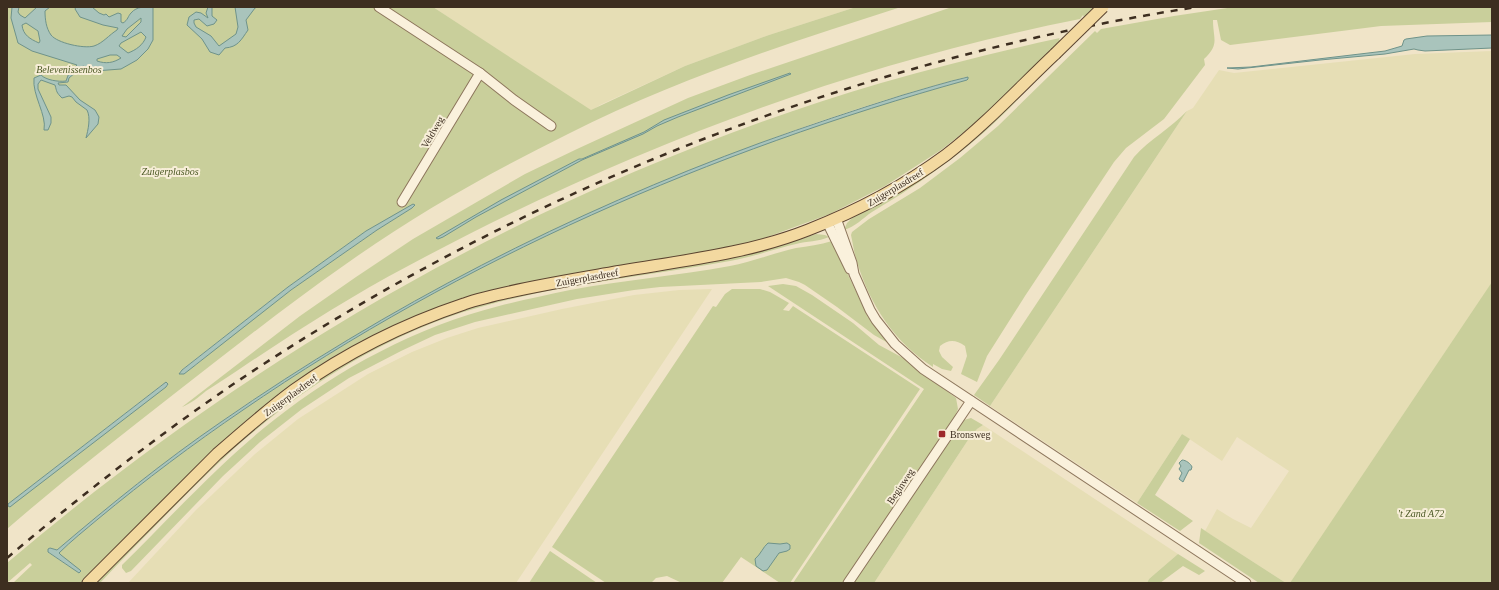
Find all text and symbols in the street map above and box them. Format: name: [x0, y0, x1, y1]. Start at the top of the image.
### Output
park label: Belevenissenbos: [36, 64, 102, 75]
street label: Veldweg: [419, 114, 446, 150]
park label: Zuigerplasbos: [141, 166, 199, 177]
street label: Zuigerplasdreef: [865, 166, 926, 208]
street label: Zuigerplasdreef: [555, 266, 620, 288]
street label: Zuigerplasdreef: [261, 372, 320, 418]
marker: Bronsweg: [937, 429, 947, 439]
place label: Bronsweg: [950, 429, 991, 440]
street label: Beginweg: [885, 466, 916, 506]
park label: 't Zand A72: [1398, 508, 1444, 519]

